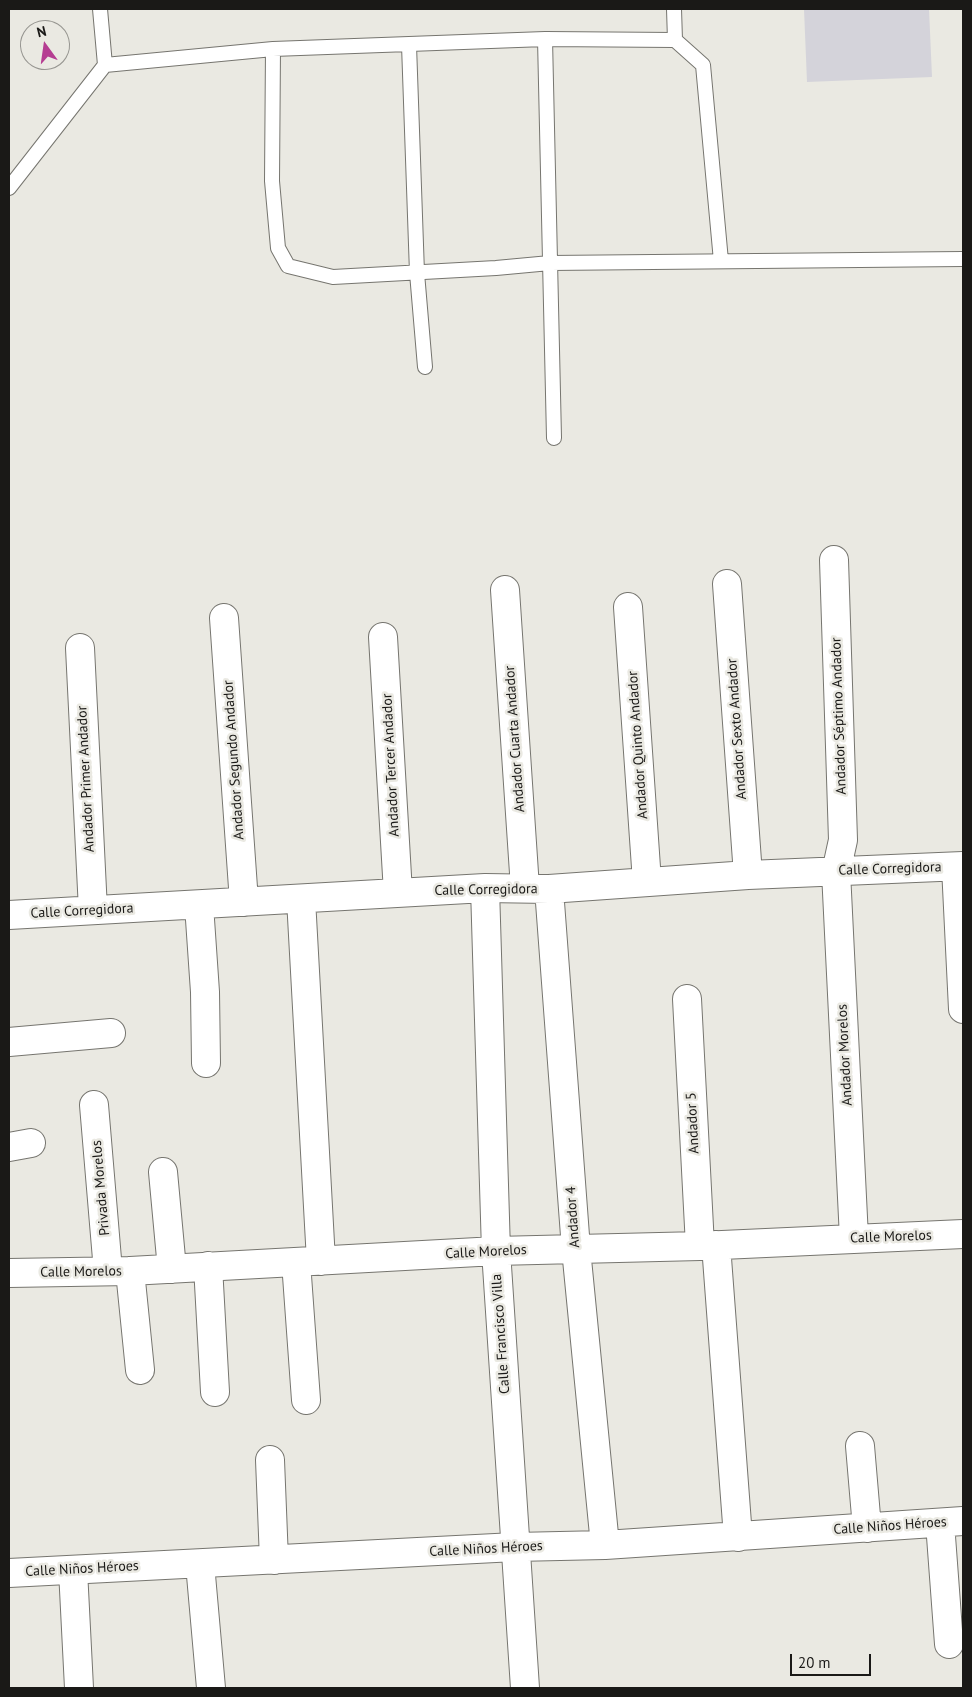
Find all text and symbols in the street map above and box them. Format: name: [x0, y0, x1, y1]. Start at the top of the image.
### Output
north arrow: [20, 20, 70, 70]
text: N: [35, 22, 48, 41]
street label: Andador Séptimo Andador: [828, 637, 850, 795]
street label: Andador Sexto Andador: [724, 658, 750, 800]
street label: Andador Cuarta Andador: [501, 665, 529, 813]
street label: Andador Quinto Andador: [624, 670, 652, 820]
street label: Andador Segundo Andador: [220, 680, 248, 840]
street label: Andador Tercer Andador: [379, 693, 403, 837]
street label: Andador Primer Andador: [74, 705, 98, 853]
street label: Calle Corregidora: [838, 859, 942, 879]
street label: Calle Corregidora: [434, 881, 538, 899]
street label: Calle Corregidora: [30, 900, 134, 922]
street label: Andador Morelos: [834, 1004, 856, 1106]
street label: Andador 5: [683, 1092, 703, 1154]
street label: Privada Morelos: [88, 1140, 114, 1236]
street label: Andador 4: [562, 1186, 584, 1248]
street label: Calle Morelos: [850, 1227, 932, 1247]
street label: Calle Morelos: [445, 1241, 527, 1263]
street label: Calle Morelos: [40, 1263, 122, 1281]
street label: Calle Francisco Villa: [488, 1273, 514, 1395]
street label: Calle Niños Héroes: [833, 1514, 947, 1538]
street label: Calle Niños Héroes: [429, 1538, 543, 1560]
street label: Calle Niños Héroes: [25, 1558, 139, 1580]
scale bar: [792, 1644, 873, 1676]
text: 20 m: [798, 1653, 831, 1672]

